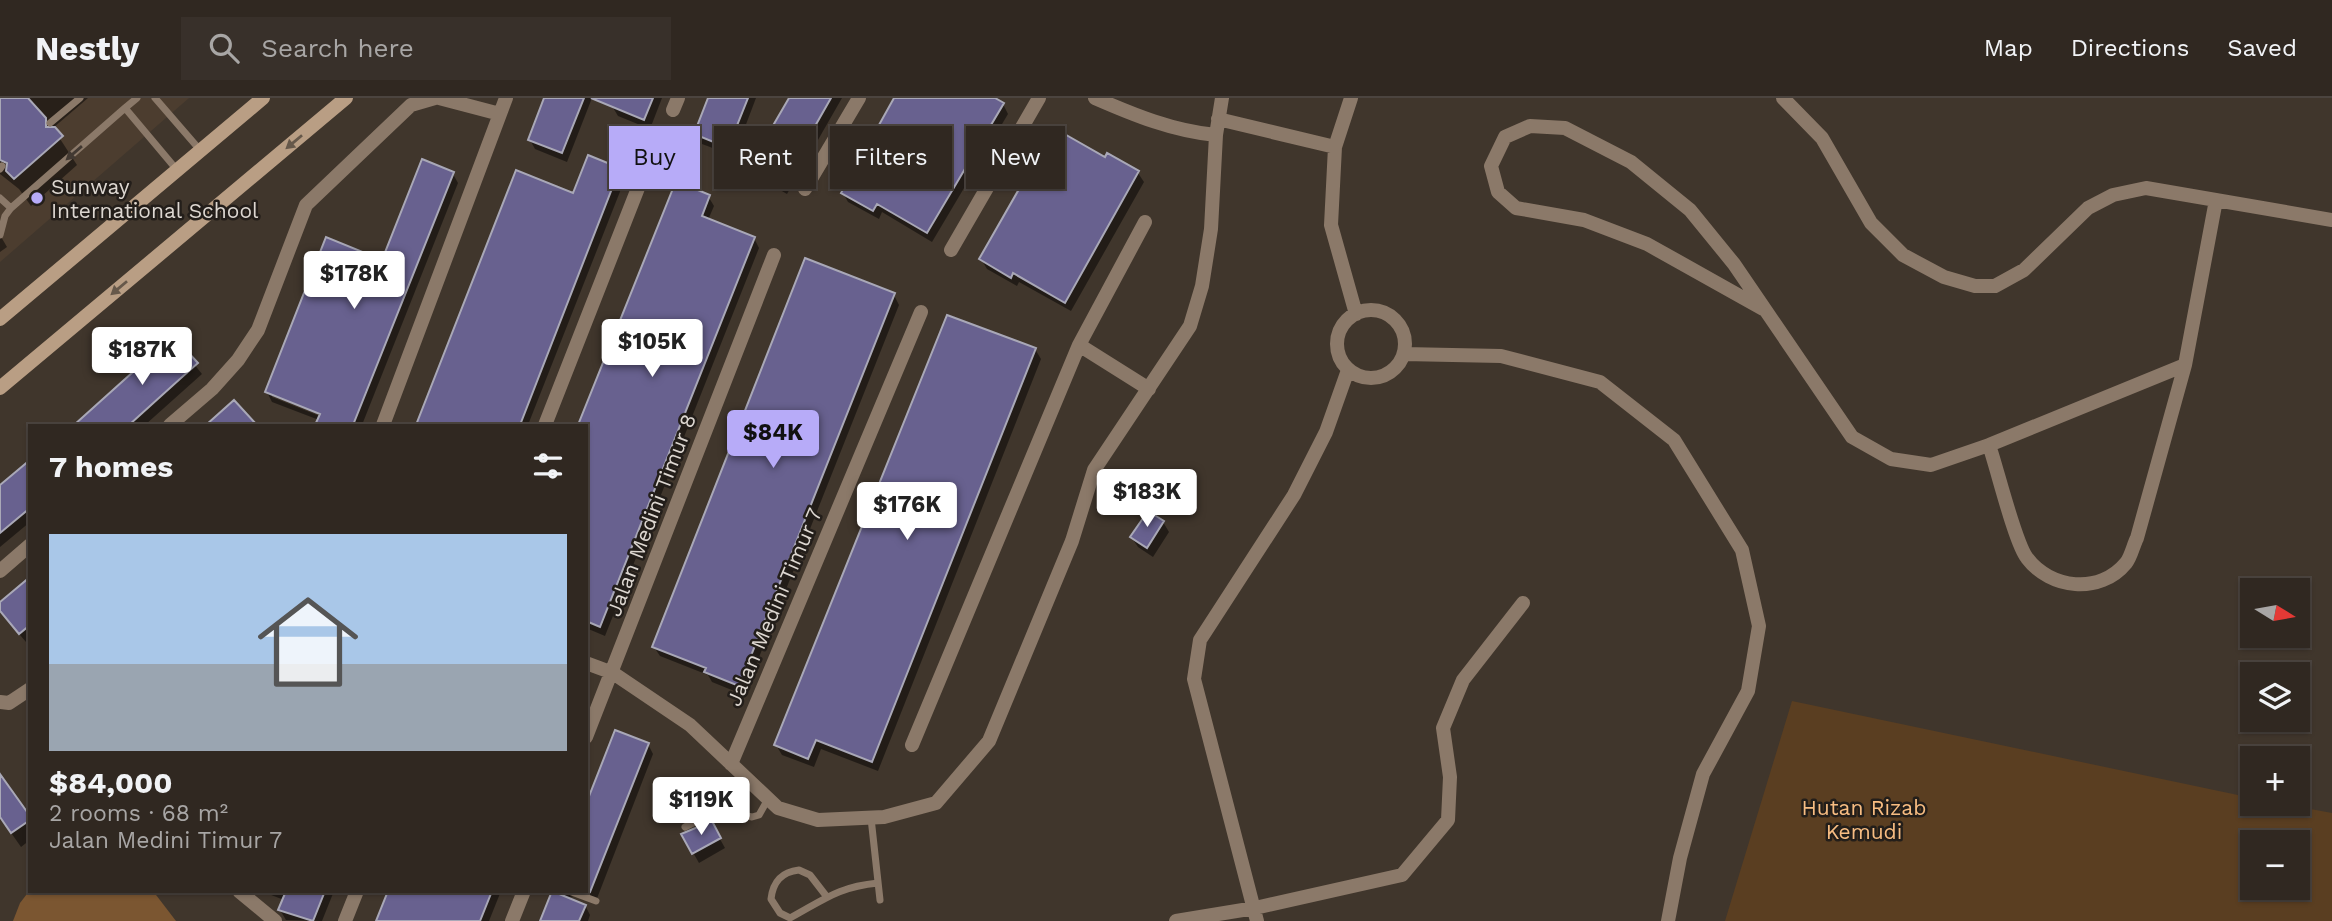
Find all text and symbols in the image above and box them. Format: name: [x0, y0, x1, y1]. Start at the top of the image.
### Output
search box: [181, 17, 671, 80]
text: Nestly: [35, 29, 139, 68]
icon: search: [205, 29, 243, 67]
text: Search here: [261, 33, 414, 63]
text: Map: [1984, 34, 2033, 62]
text: Directions: [2071, 34, 2189, 62]
text: Saved: [2227, 34, 2297, 62]
chip: Buy: [609, 126, 700, 189]
chip: Rent: [714, 126, 816, 189]
chip: Filters: [830, 126, 952, 189]
chip: New: [966, 126, 1065, 189]
one-way arrow: [285, 134, 302, 149]
one-way arrow: [65, 145, 83, 161]
place label: Sunway International School: [51, 174, 259, 223]
marker: Sunway International School: [29, 190, 45, 206]
pin: $178K: [305, 252, 403, 311]
text: $178K: [320, 260, 388, 287]
one-way arrow: [111, 280, 128, 295]
pin: $105K: [603, 320, 701, 379]
pin: $187K: [93, 328, 191, 387]
text: $105K: [618, 328, 686, 355]
text: $187K: [108, 336, 176, 363]
street label: Jalan Medini Timur 8: [601, 410, 701, 620]
pin: $84K: [732, 410, 814, 470]
text: $84K: [743, 419, 803, 446]
icon: filters: [529, 447, 567, 485]
text: 7 homes: [49, 449, 173, 484]
pin: $183K: [1098, 470, 1196, 529]
text: $183K: [1113, 478, 1181, 505]
pin: $176K: [858, 482, 956, 542]
text: $176K: [873, 491, 941, 518]
street label: Jalan Medini Timur 7: [721, 504, 827, 710]
north arrow: [2240, 578, 2310, 648]
map controls: [2240, 578, 2310, 900]
icon: home: [245, 579, 371, 705]
button: layers: [2240, 662, 2310, 732]
button: +: [2240, 746, 2310, 816]
text: $84,000: [49, 765, 173, 800]
pin: $119K: [652, 778, 750, 837]
text: $119K: [669, 786, 733, 813]
park label: Hutan Rizab Kemudi: [1802, 795, 1926, 844]
text: 2 rooms · 68 m²: [49, 800, 228, 827]
text: Jalan Medini Timur 7: [49, 827, 282, 854]
button: −: [2240, 830, 2310, 900]

